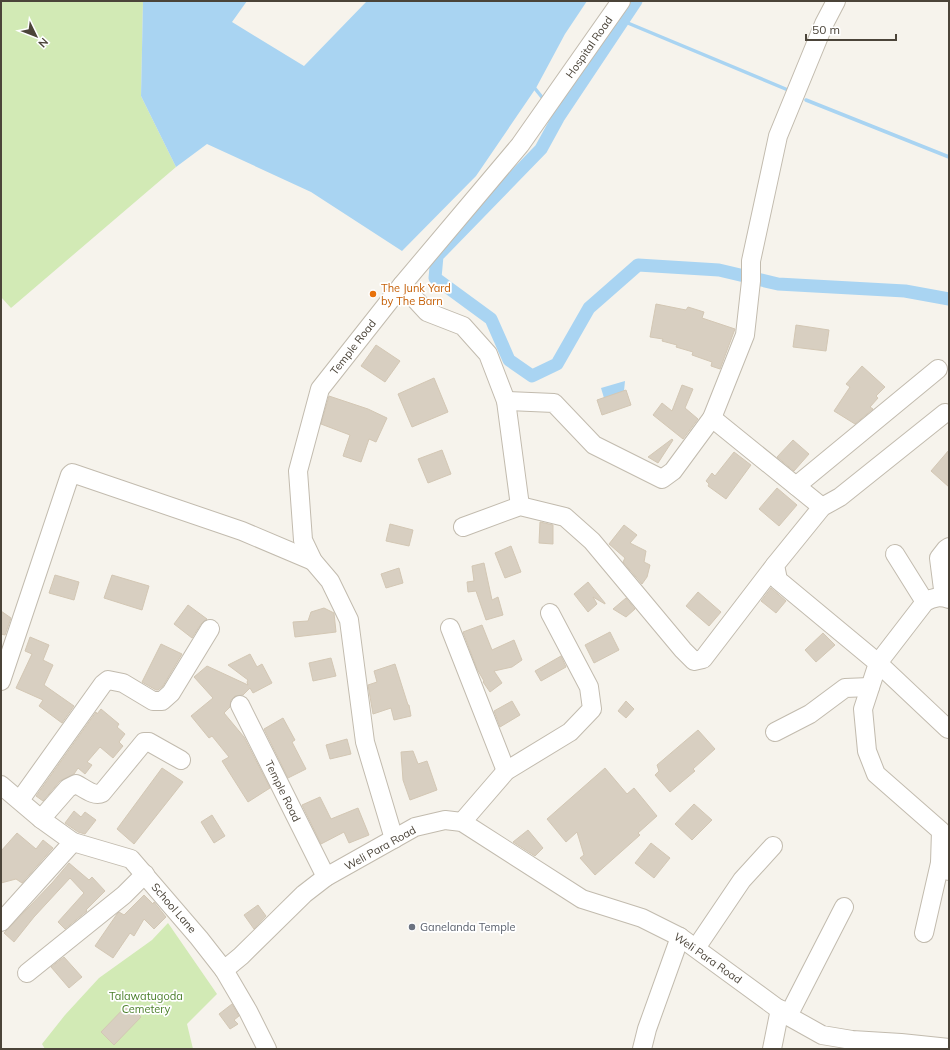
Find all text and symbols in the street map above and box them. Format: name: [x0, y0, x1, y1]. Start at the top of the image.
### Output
street label: Hospital Road: [563, 13, 615, 81]
north arrow: [16, 16, 56, 56]
scale bar: [806, 16, 896, 42]
text: 50 m: [812, 22, 840, 37]
text: N: [35, 35, 51, 51]
place label: The Junk Yard by The Barn: [381, 281, 451, 308]
marker: The Junk Yard by The Barn: [368, 289, 378, 299]
street label: Temple Road: [327, 316, 379, 378]
street label: Temple Road: [262, 758, 304, 824]
street label: Weli Para Road: [342, 823, 418, 873]
street label: School Lane: [148, 880, 200, 936]
place label: Ganelanda Temple: [420, 920, 515, 934]
marker: Ganelanda Temple: [407, 922, 417, 932]
street label: Weli Para Road: [671, 929, 745, 987]
park label: Talawatugoda Cemetery: [109, 989, 183, 1016]

